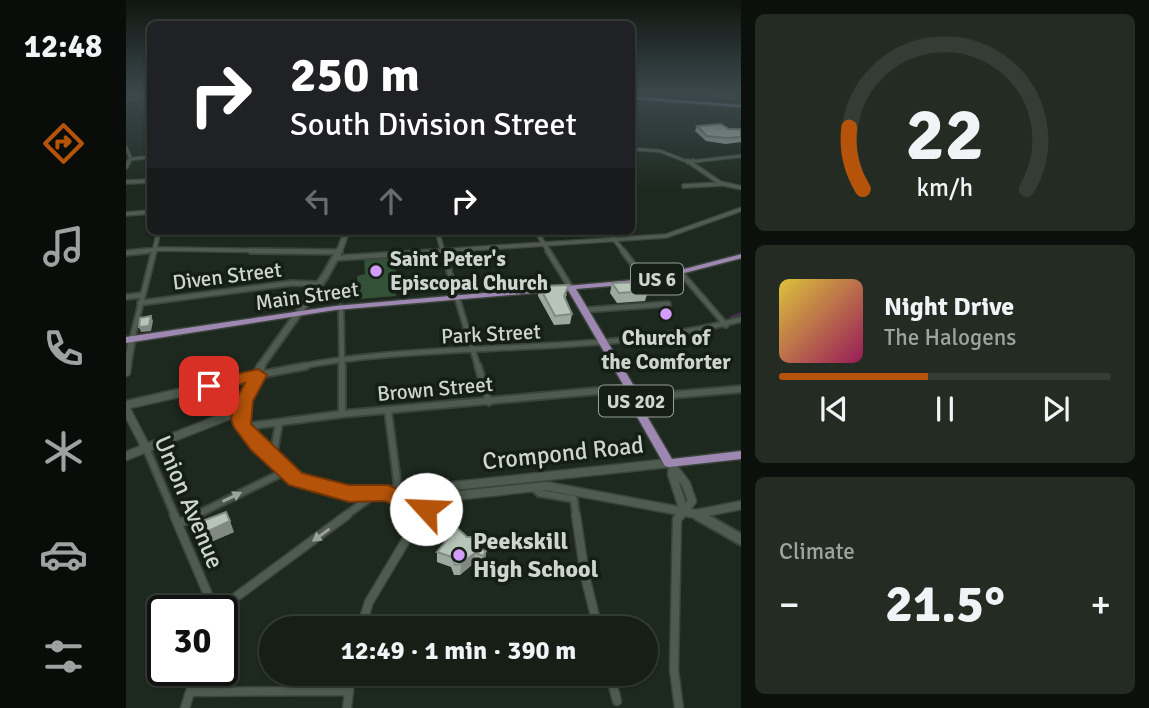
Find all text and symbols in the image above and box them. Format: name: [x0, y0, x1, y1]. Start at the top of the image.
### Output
text: 12:48: [24, 27, 102, 66]
text: 250 m: [290, 45, 420, 105]
icon: right: [175, 49, 266, 140]
text: 22: [906, 91, 984, 180]
text: South Division Street: [290, 105, 577, 144]
icon: directions: [39, 119, 88, 168]
text: km/h: [917, 171, 973, 202]
icon: left: [299, 182, 337, 220]
icon: ahead: [372, 182, 410, 220]
icon: right: [445, 182, 483, 220]
icon: music: [39, 222, 88, 271]
place label: Saint Peter's Episcopal Church: [390, 246, 548, 296]
street label: Diven Street: [171, 256, 283, 296]
marker: Saint Peter's Episcopal Church: [368, 263, 384, 279]
road number: US 6: [631, 264, 683, 294]
street label: Main Street: [254, 276, 360, 316]
text: Night Drive: [884, 291, 1014, 323]
marker: Church of the Comforter: [658, 306, 674, 322]
street label: Park Street: [441, 318, 541, 350]
text: The Halogens: [884, 323, 1016, 352]
icon: phone: [39, 324, 88, 373]
place label: Church of the Comforter: [601, 325, 731, 375]
pin: [179, 356, 239, 416]
icon: arrive: [190, 367, 228, 405]
street label: Brown Street: [376, 371, 494, 407]
road number: US 202: [599, 386, 673, 416]
icon: previous: [815, 390, 853, 428]
icon: pause: [926, 390, 964, 428]
icon: next: [1037, 390, 1075, 428]
icon: climate: [39, 427, 88, 476]
street label: Crompond Road: [481, 430, 645, 476]
street label: Union Avenue: [148, 431, 230, 573]
position arrow: [389, 472, 463, 546]
one-way arrow: [222, 492, 242, 503]
place label: Peekskill High School: [473, 526, 599, 584]
one-way arrow: [311, 528, 330, 542]
icon: car: [39, 530, 88, 579]
text: Climate: [779, 537, 855, 566]
marker: Peekskill High School: [451, 547, 467, 563]
text: 21.5°: [885, 572, 1005, 636]
text: −: [779, 581, 800, 628]
text: +: [1090, 581, 1111, 628]
speed limit sign: 30: [147, 595, 238, 686]
icon: filters: [39, 632, 88, 681]
text: 12:49 · 1 min · 390 m: [341, 635, 576, 667]

